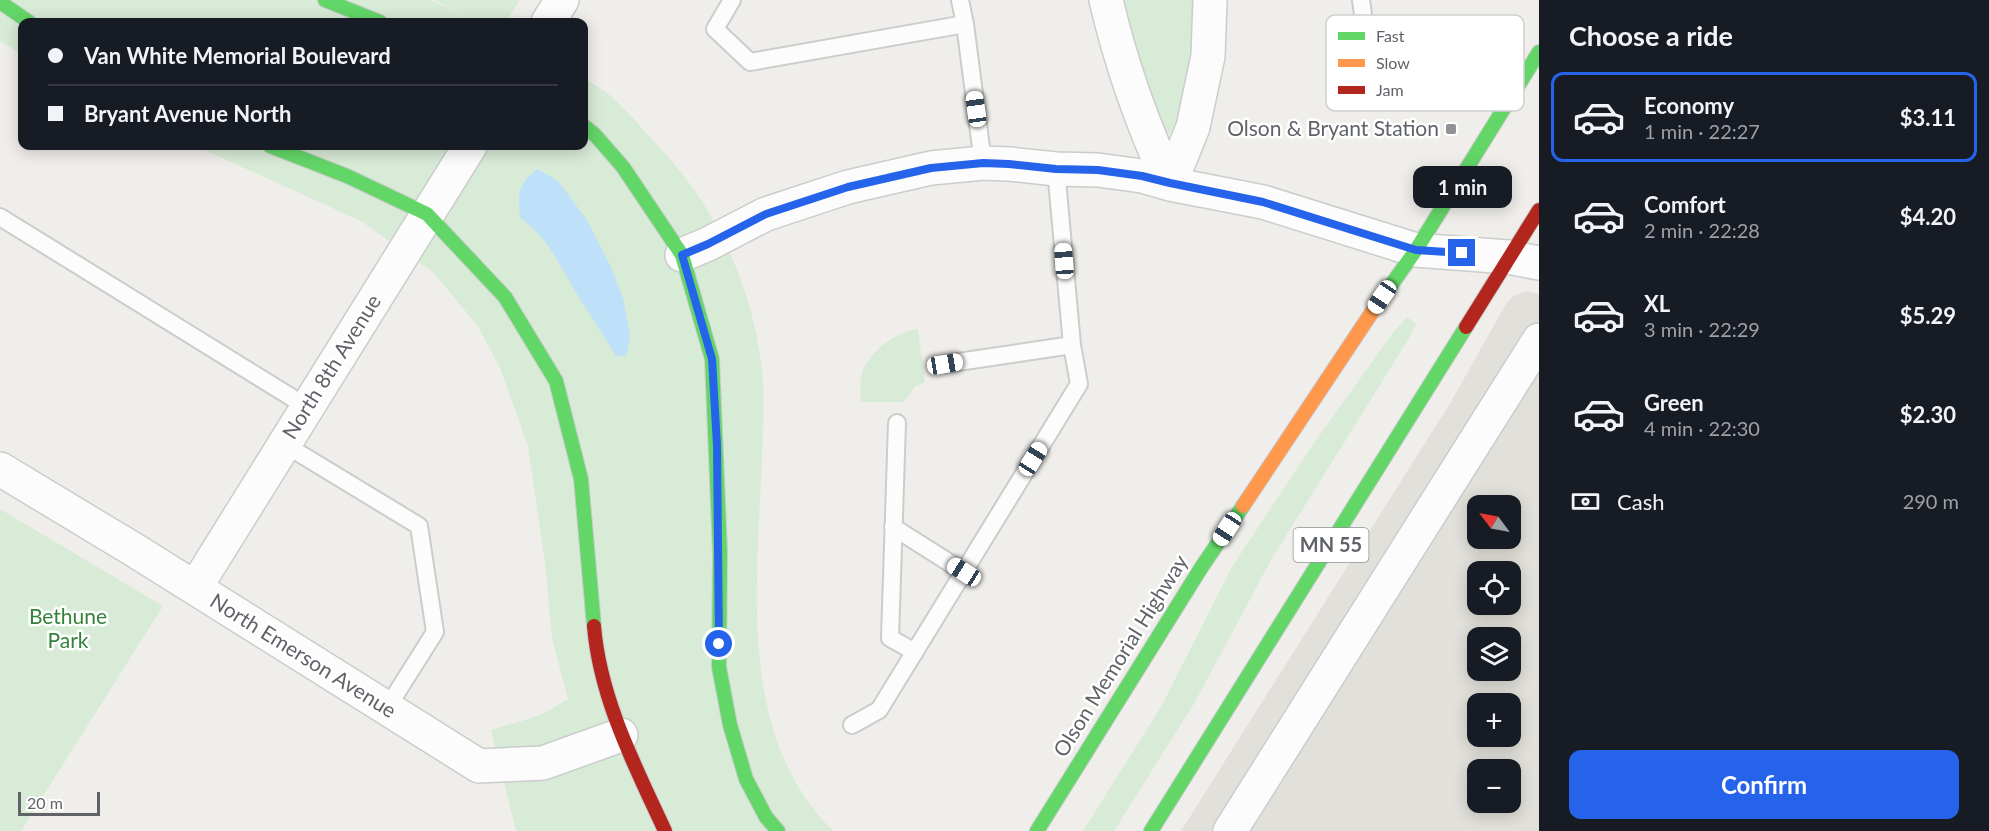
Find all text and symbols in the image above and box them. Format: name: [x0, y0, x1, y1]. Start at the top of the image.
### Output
legend: [1326, 15, 1524, 111]
text: Choose a ride: [1569, 19, 1733, 52]
text: Fast: [1376, 26, 1405, 45]
text: Van White Memorial Boulevard: [84, 42, 391, 69]
text: Slow: [1376, 53, 1410, 72]
text: Jam: [1376, 80, 1404, 99]
car: [965, 90, 987, 128]
icon: car: [1572, 90, 1626, 144]
text: Economy: [1644, 92, 1734, 119]
text: Bryant Avenue North: [84, 100, 291, 127]
text: $3.11: [1900, 104, 1956, 131]
place label: Olson & Bryant Station: [1227, 115, 1439, 140]
text: 1 min · 22:27: [1644, 119, 1760, 143]
marker: Olson & Bryant Station: [1444, 122, 1458, 136]
callout: 1 min: [1412, 166, 1512, 208]
text: 1 min: [1438, 175, 1487, 199]
icon: car: [1572, 189, 1626, 243]
text: Comfort: [1644, 191, 1726, 218]
text: $4.20: [1900, 203, 1956, 230]
text: 2 min · 22:28: [1644, 218, 1760, 242]
route end: [1448, 239, 1475, 266]
car: [1054, 242, 1074, 280]
car: [1364, 277, 1400, 317]
icon: car: [1572, 288, 1626, 342]
street label: North 8th Avenue: [276, 289, 385, 443]
text: XL: [1644, 290, 1670, 317]
text: $5.29: [1900, 302, 1956, 329]
text: 3 min · 22:29: [1644, 317, 1760, 341]
car: [926, 352, 964, 376]
icon: car: [1572, 387, 1626, 441]
text: Green: [1644, 389, 1704, 416]
text: $2.30: [1900, 401, 1956, 428]
text: 4 min · 22:30: [1644, 416, 1760, 440]
car: [1016, 439, 1050, 479]
icon: cash: [1569, 485, 1602, 518]
text: Cash: [1617, 488, 1664, 515]
text: 290 m: [1903, 489, 1959, 513]
north arrow: [1467, 495, 1521, 549]
map controls: [1467, 495, 1521, 813]
car: [1210, 509, 1244, 549]
road number: MN 55: [1294, 528, 1368, 562]
street label: Olson Memorial Highway: [1047, 549, 1192, 761]
car: [944, 555, 984, 589]
button: locate: [1467, 561, 1521, 615]
street label: North Emerson Avenue: [206, 587, 401, 722]
park label: Bethune Park: [29, 603, 107, 652]
button: layers: [1467, 627, 1521, 681]
route start: [705, 630, 732, 657]
button: +: [1467, 693, 1521, 747]
button: Confirm: [1569, 750, 1959, 819]
button: −: [1467, 759, 1521, 813]
scale bar: [18, 789, 100, 816]
text: 20 m: [27, 793, 63, 812]

